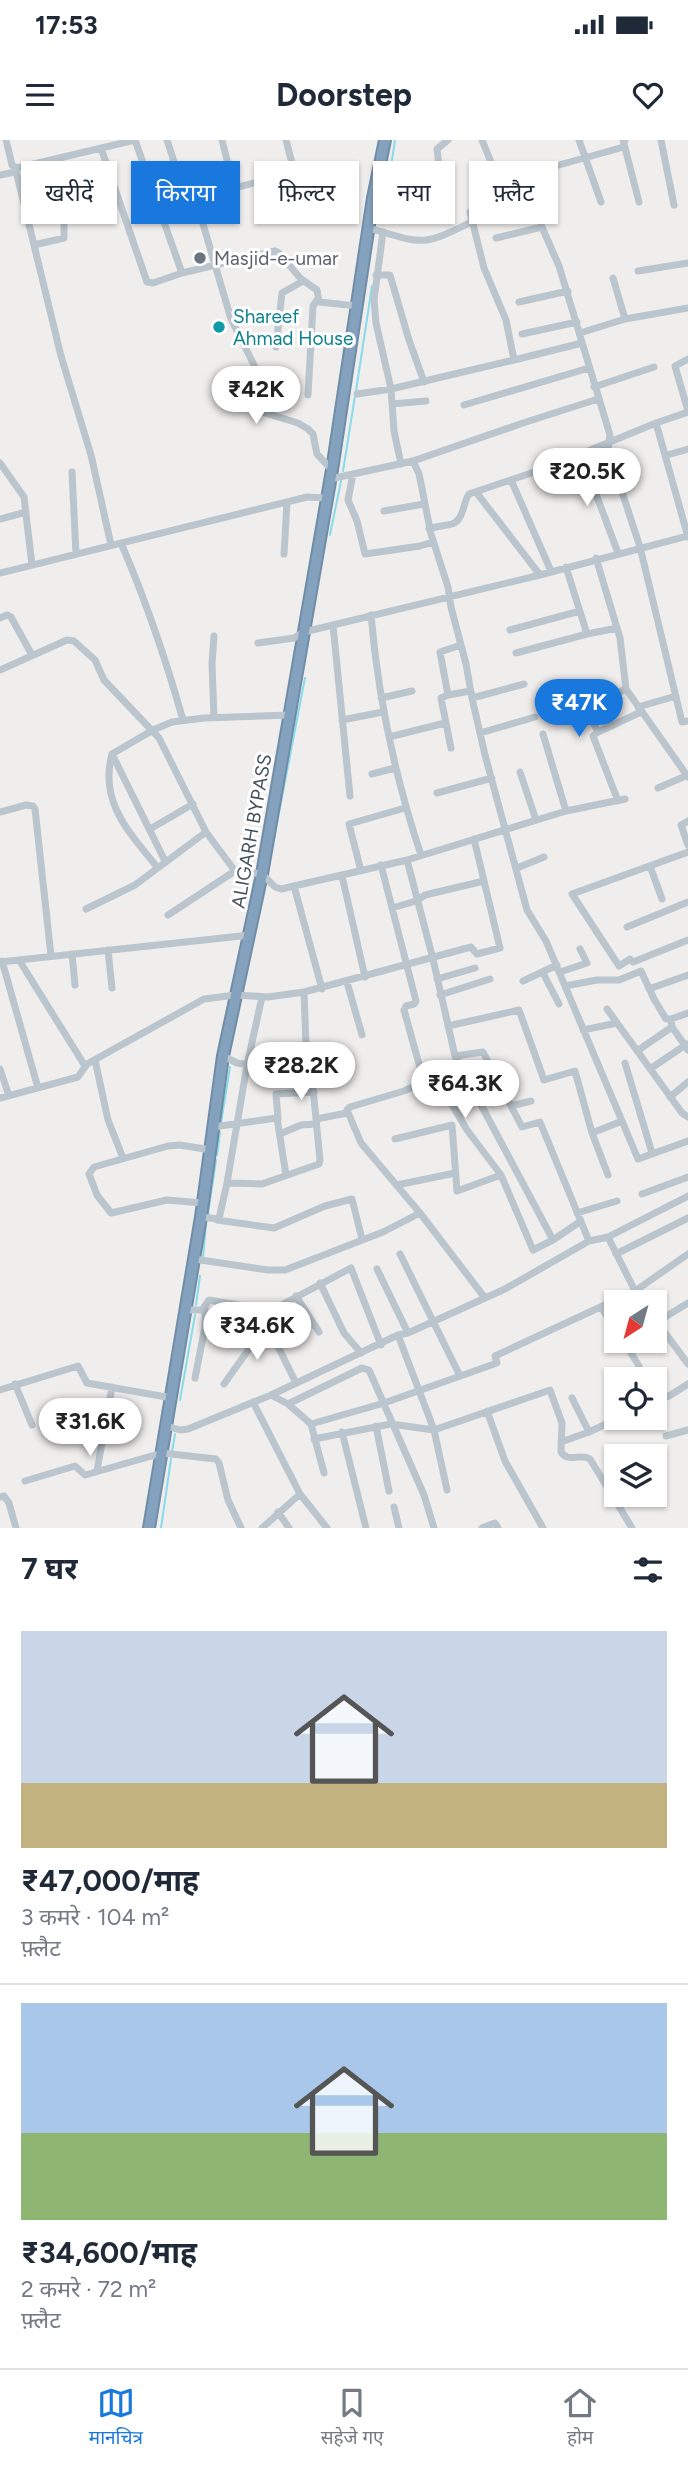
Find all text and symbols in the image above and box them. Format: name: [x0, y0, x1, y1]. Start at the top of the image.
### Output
text: 17:53: [35, 9, 98, 41]
icon: menu: [21, 76, 59, 114]
text: Doorstep: [276, 76, 412, 114]
icon: heart: [629, 76, 667, 114]
chip: खरीदें: [21, 161, 117, 224]
chip: किराया: [131, 161, 240, 224]
chip: फ़िल्टर: [254, 161, 359, 224]
chip: नया: [373, 161, 455, 224]
chip: फ़्लैट: [469, 161, 558, 224]
place label: Masjid-e-umar: [214, 247, 339, 270]
marker: Masjid-e-umar: [192, 250, 208, 266]
place label: Shareef Ahmad House: [233, 305, 353, 350]
marker: Shareef Ahmad House: [211, 319, 227, 335]
pin: ₹42K: [215, 366, 297, 426]
text: ₹42K: [228, 375, 285, 403]
pin: ₹20.5K: [530, 448, 644, 508]
text: ₹20.5K: [549, 457, 625, 485]
pin: ₹47K: [538, 680, 620, 739]
text: ₹47K: [551, 688, 607, 716]
street label: ALIGARH BYPASS: [227, 752, 276, 910]
pin: ₹28.2K: [244, 1042, 358, 1102]
text: ₹28.2K: [263, 1051, 339, 1079]
pin: ₹64.3K: [408, 1060, 522, 1120]
text: ₹64.3K: [427, 1069, 503, 1097]
north arrow: [604, 1290, 667, 1353]
map controls: [604, 1290, 667, 1507]
pin: ₹34.6K: [200, 1302, 314, 1362]
text: ₹34.6K: [219, 1311, 295, 1339]
button: locate: [604, 1367, 667, 1430]
pin: ₹31.6K: [33, 1398, 147, 1458]
text: ₹31.6K: [55, 1407, 125, 1435]
button: layers: [604, 1444, 667, 1507]
text: 7 घर: [21, 1550, 78, 1587]
icon: filters: [629, 1551, 667, 1589]
icon: home: [281, 1676, 407, 1802]
text: ₹47,000/माह: [21, 1862, 199, 1899]
text: 3 कमरे · 104 m²: [21, 1903, 169, 1931]
text: फ़्लैट: [21, 1934, 61, 1962]
icon: home: [281, 2048, 407, 2174]
text: ₹34,600/माह: [21, 2234, 197, 2271]
text: 2 कमरे · 72 m²: [21, 2275, 156, 2303]
text: फ़्लैट: [21, 2306, 61, 2334]
tab: मानचित्र: [89, 2384, 143, 2452]
tab: सहेजे गए: [321, 2384, 384, 2452]
tab: होम: [561, 2384, 599, 2452]

